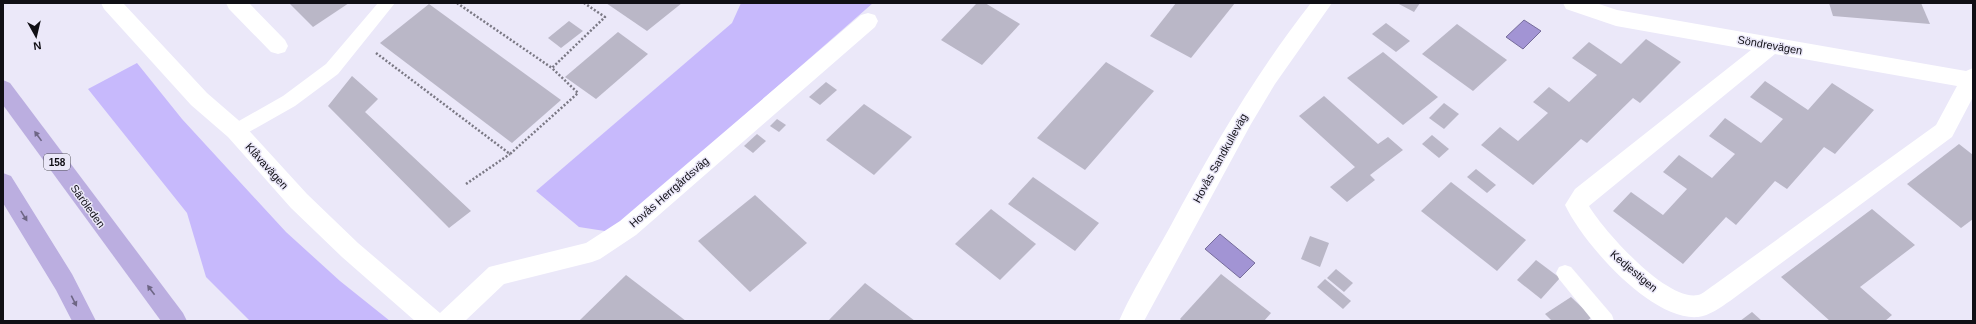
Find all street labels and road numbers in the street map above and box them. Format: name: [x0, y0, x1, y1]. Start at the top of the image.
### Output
street label: Söndrevägen: [1737, 33, 1803, 57]
street label: Hovås Sandkulleväg: [1190, 111, 1250, 205]
street label: Klåvavägen: [243, 141, 291, 191]
road number: 158: [44, 154, 70, 170]
street label: Hovås Herrgårdsväg: [627, 154, 711, 230]
street label: Säröleden: [68, 182, 108, 230]
street label: Kedjestigen: [1608, 248, 1660, 294]

